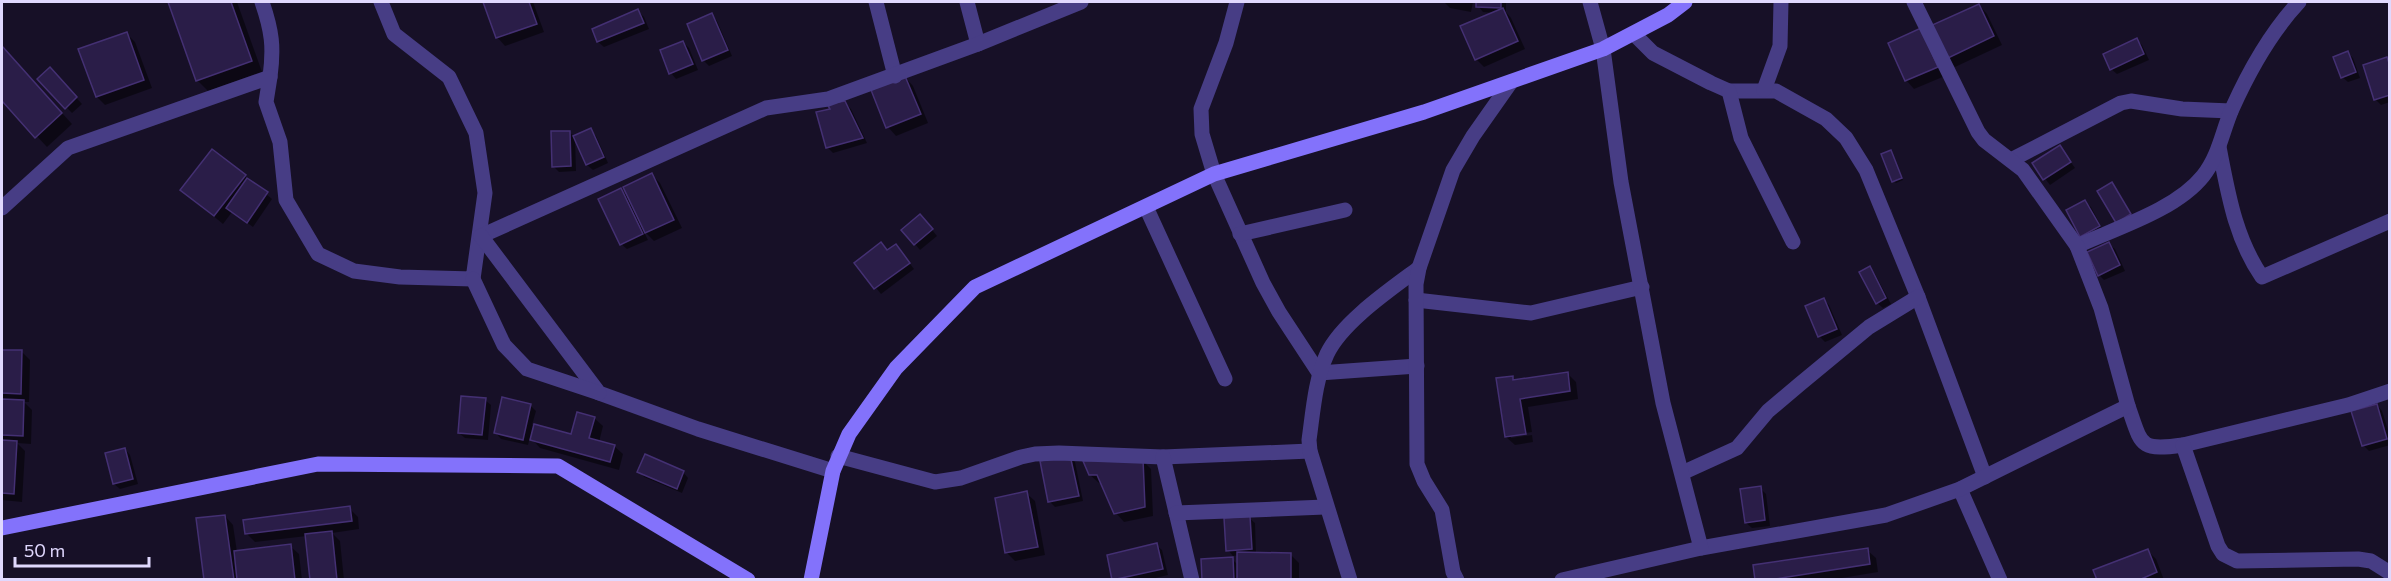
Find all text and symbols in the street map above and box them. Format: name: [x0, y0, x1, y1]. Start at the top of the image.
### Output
scale bar: [15, 530, 148, 568]
text: 50 m: [24, 539, 65, 561]

